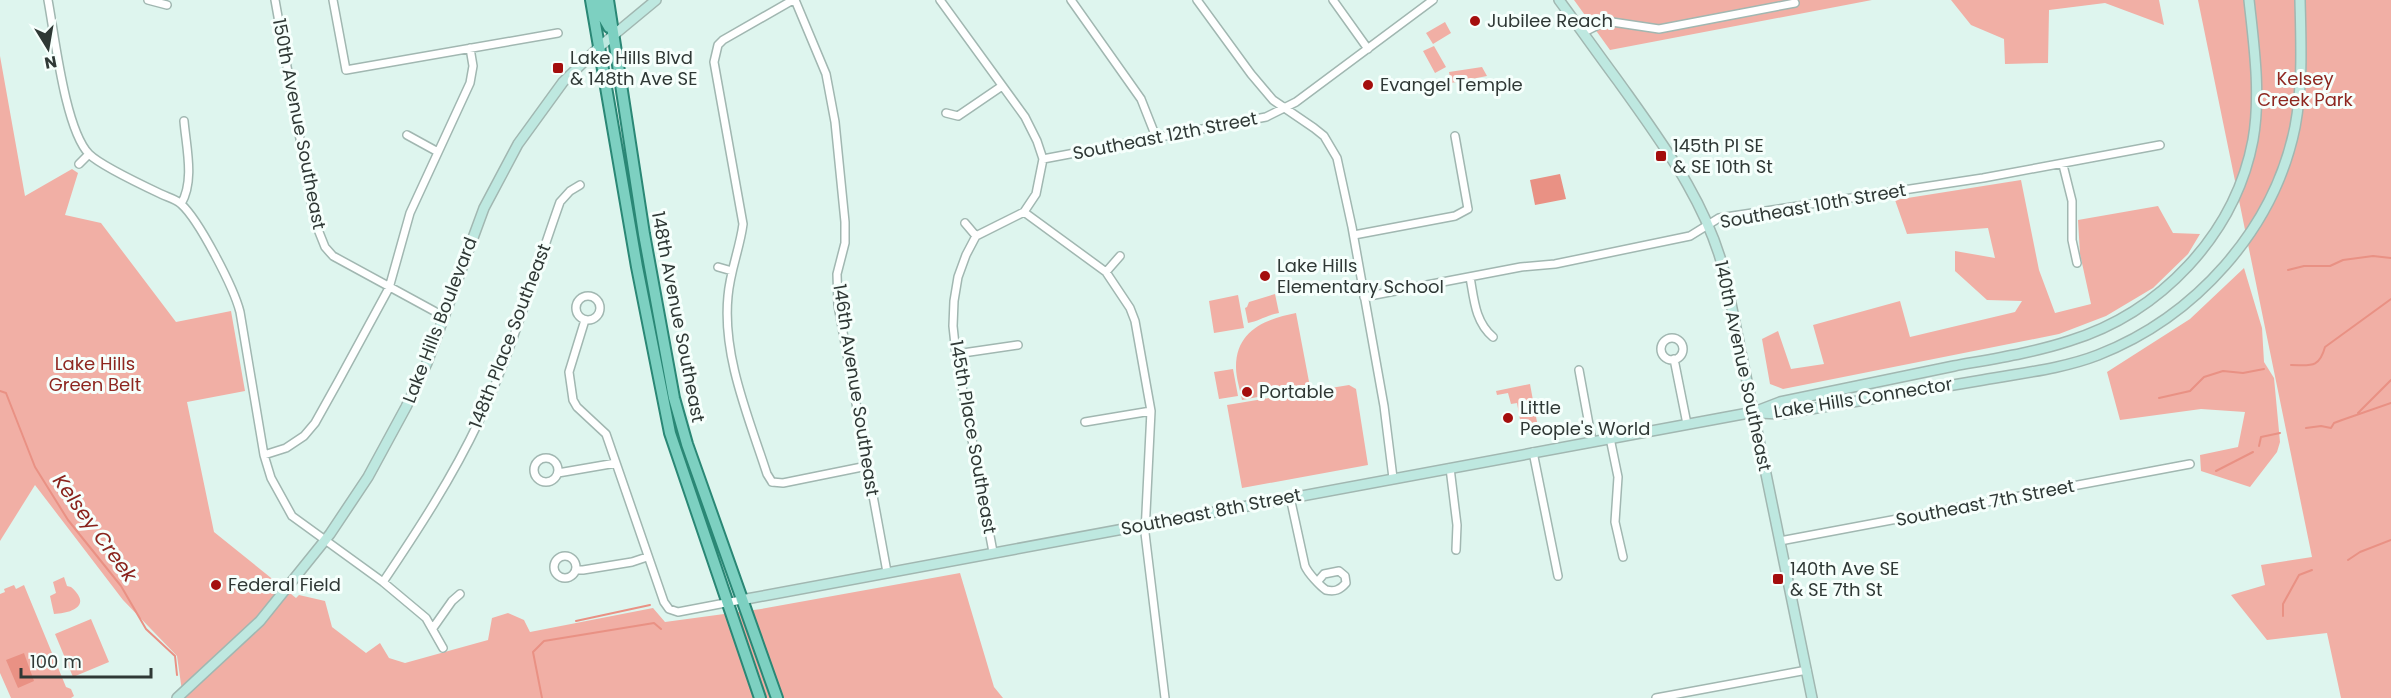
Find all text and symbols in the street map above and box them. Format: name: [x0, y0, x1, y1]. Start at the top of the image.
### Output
place label: Jubilee Reach: [1487, 8, 1613, 33]
marker: Jubilee Reach: [1468, 14, 1482, 28]
street label: 150th Avenue Southeast: [267, 16, 332, 232]
north arrow: [18, 18, 78, 78]
place label: Lake Hills Blvd & 148th Ave SE: [570, 45, 697, 91]
text: N: [43, 50, 59, 75]
marker: Lake Hills Blvd & 148th Ave SE: [551, 61, 565, 75]
park label: Kelsey Creek Park: [2257, 66, 2354, 112]
place label: Evangel Temple: [1380, 72, 1523, 97]
marker: Evangel Temple: [1361, 78, 1375, 92]
street label: Southeast 12th Street: [1071, 105, 1259, 166]
place label: 145th Pl SE & SE 10th St: [1673, 133, 1773, 179]
marker: 145th Pl SE & SE 10th St: [1654, 149, 1668, 163]
street label: Southeast 10th Street: [1718, 177, 1908, 234]
street label: 148th Avenue Southeast: [646, 209, 711, 425]
street label: Lake Hills Boulevard: [396, 233, 483, 406]
street label: 148th Place Southeast: [463, 240, 556, 432]
place label: Lake Hills Elementary School: [1277, 253, 1444, 299]
street label: 140th Avenue Southeast: [1709, 258, 1778, 473]
marker: Lake Hills Elementary School: [1258, 269, 1272, 283]
street label: 146th Avenue Southeast: [827, 282, 886, 498]
street label: 145th Place Southeast: [944, 338, 1003, 536]
park label: Lake Hills Green Belt: [49, 351, 141, 397]
street label: Lake Hills Connector: [1772, 371, 1954, 424]
place label: Portable: [1259, 379, 1334, 404]
marker: Portable: [1240, 385, 1254, 399]
place label: Little People's World: [1520, 395, 1650, 441]
marker: Little People's World: [1501, 411, 1515, 425]
water label: Kelsey Creek: [46, 468, 145, 589]
street label: Southeast 7th Street: [1894, 473, 2076, 532]
street label: Southeast 8th Street: [1119, 482, 1303, 541]
place label: 140th Ave SE & SE 7th St: [1790, 556, 1899, 602]
place label: Federal Field: [228, 572, 341, 597]
marker: 140th Ave SE & SE 7th St: [1771, 572, 1785, 586]
marker: Federal Field: [209, 578, 223, 592]
scale bar: [21, 641, 152, 679]
text: 100 m: [30, 649, 82, 674]

